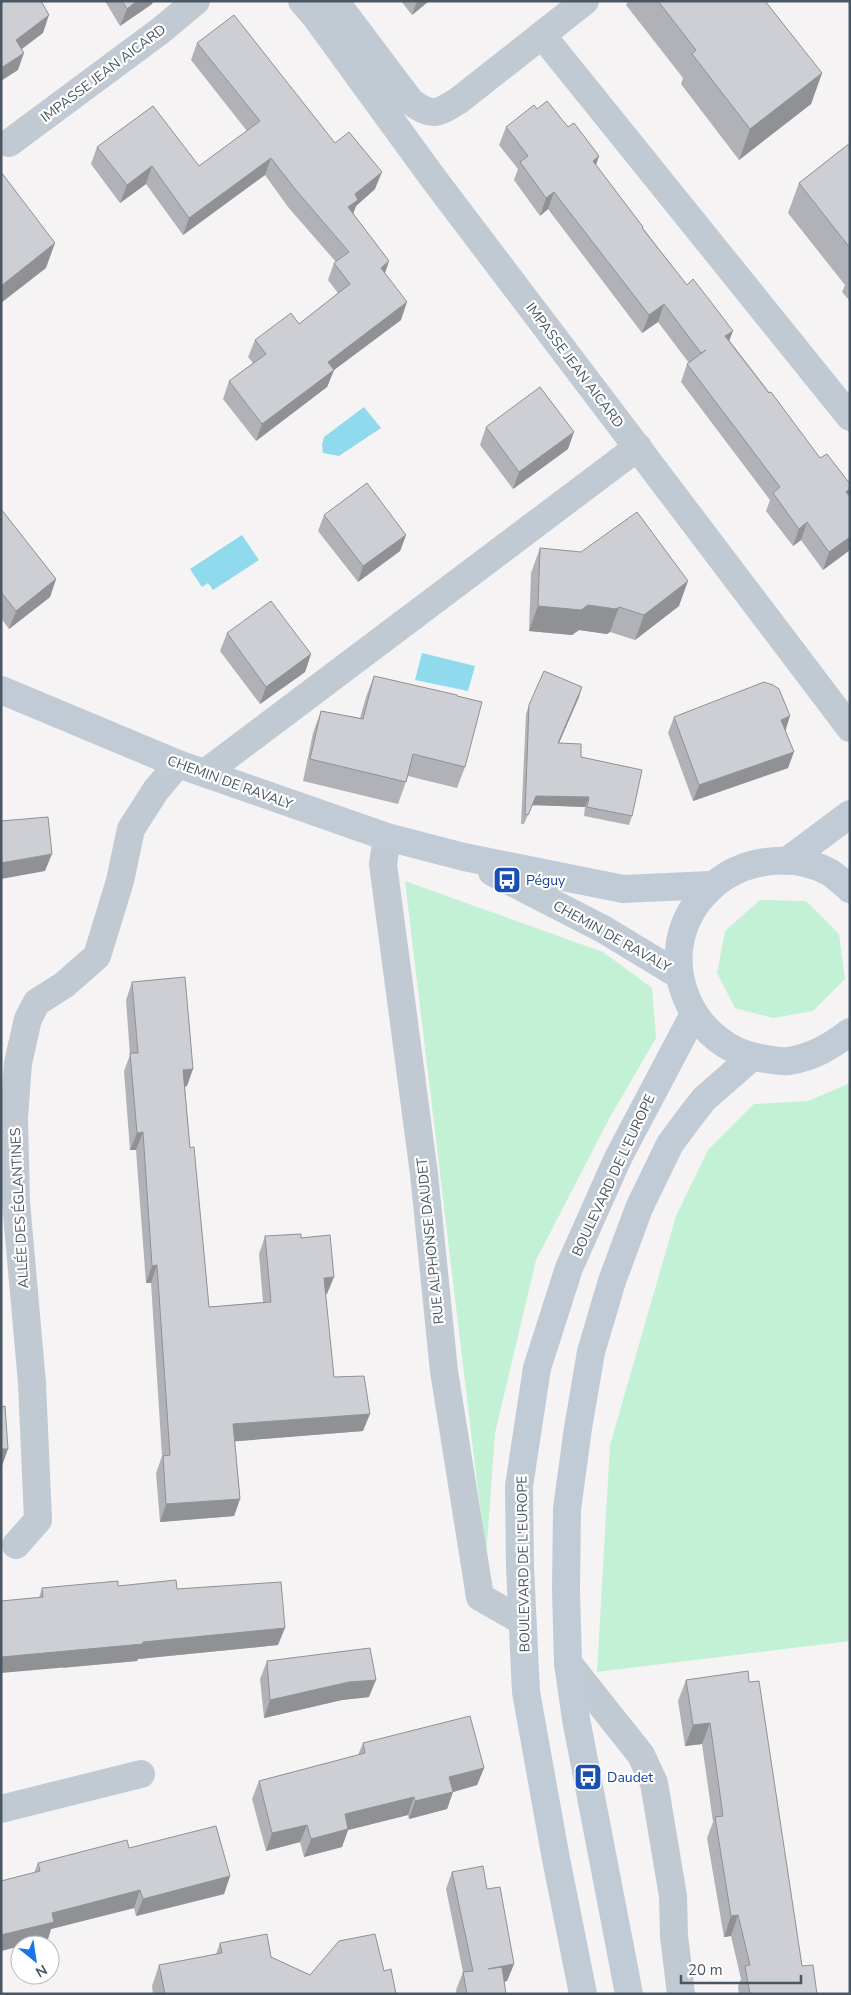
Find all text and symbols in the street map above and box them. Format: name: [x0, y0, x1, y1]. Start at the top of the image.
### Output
street label: IMPASSE JEAN AICARD: [37, 20, 170, 127]
street label: IMPASSE JEAN AICARD: [521, 299, 628, 432]
street label: CHEMIN DE RAVALY: [165, 751, 296, 814]
bus stop icon: Péguy: [492, 865, 522, 895]
place label: Péguy: [526, 871, 566, 890]
street label: CHEMIN DE RAVALY: [549, 896, 675, 977]
street label: BOULEVARD DE L'EUROPE: [567, 1091, 659, 1259]
street label: ALLÉE DES ÉGLANTINES: [6, 1127, 33, 1289]
street label: RUE ALPHONSE DAUDET: [412, 1156, 449, 1325]
street label: BOULEVARD DE L'EUROPE: [512, 1475, 535, 1653]
bus stop icon: Daudet: [573, 1762, 603, 1792]
place label: Daudet: [607, 1768, 653, 1787]
north arrow: [10, 1935, 60, 1985]
scale bar: [681, 1952, 801, 1984]
text: N: [32, 1960, 51, 1982]
text: 20 m: [688, 1960, 723, 1980]

